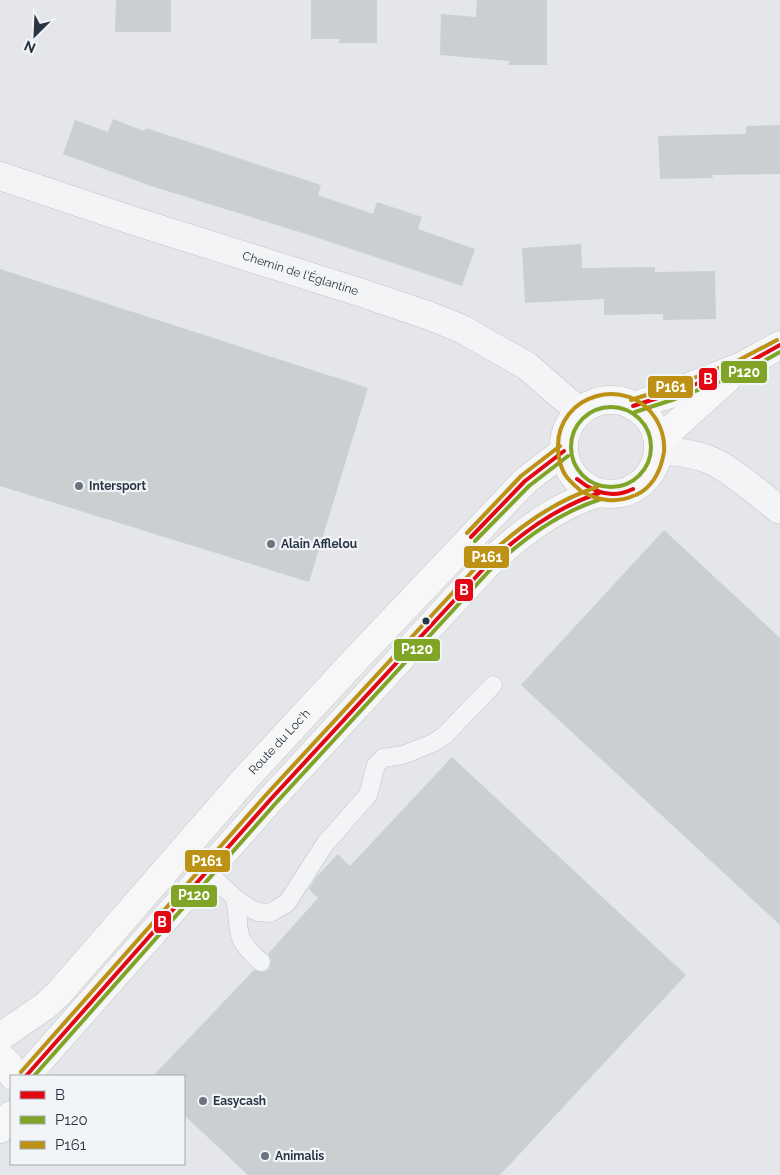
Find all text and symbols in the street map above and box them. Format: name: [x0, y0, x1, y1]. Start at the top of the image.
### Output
north arrow: [10, 10, 60, 60]
text: N: [22, 37, 38, 56]
street label: Chemin de l'Églantine: [241, 249, 360, 298]
line badge: P120: [720, 360, 768, 384]
text: P120: [728, 364, 760, 380]
line badge: B: [698, 367, 718, 391]
text: B: [703, 371, 713, 387]
line badge: P161: [647, 375, 694, 399]
text: P161: [655, 379, 687, 395]
place label: Intersport: [89, 479, 146, 493]
marker: Intersport: [73, 480, 85, 492]
place label: Alain Afflelou: [281, 537, 357, 551]
marker: Alain Afflelou: [265, 538, 277, 550]
line badge: P161: [463, 545, 510, 569]
text: P161: [471, 549, 503, 565]
line badge: B: [454, 578, 474, 602]
text: B: [459, 582, 469, 598]
unlabelled marker: [421, 616, 431, 626]
line badge: P120: [393, 638, 441, 662]
text: P120: [401, 641, 433, 657]
street label: Route du Loc'h: [246, 706, 313, 777]
line badge: P161: [184, 849, 231, 873]
text: P161: [191, 853, 223, 869]
line badge: P120: [170, 884, 218, 908]
text: P120: [178, 887, 210, 903]
line badge: B: [153, 910, 172, 934]
text: B: [157, 914, 167, 930]
legend: [10, 1075, 185, 1165]
text: B: [55, 1086, 65, 1104]
place label: Easycash: [213, 1094, 266, 1108]
marker: Easycash: [197, 1095, 209, 1107]
text: P120: [55, 1111, 88, 1129]
text: P161: [55, 1136, 87, 1154]
place label: Animalis: [275, 1149, 324, 1163]
marker: Animalis: [259, 1150, 271, 1162]

